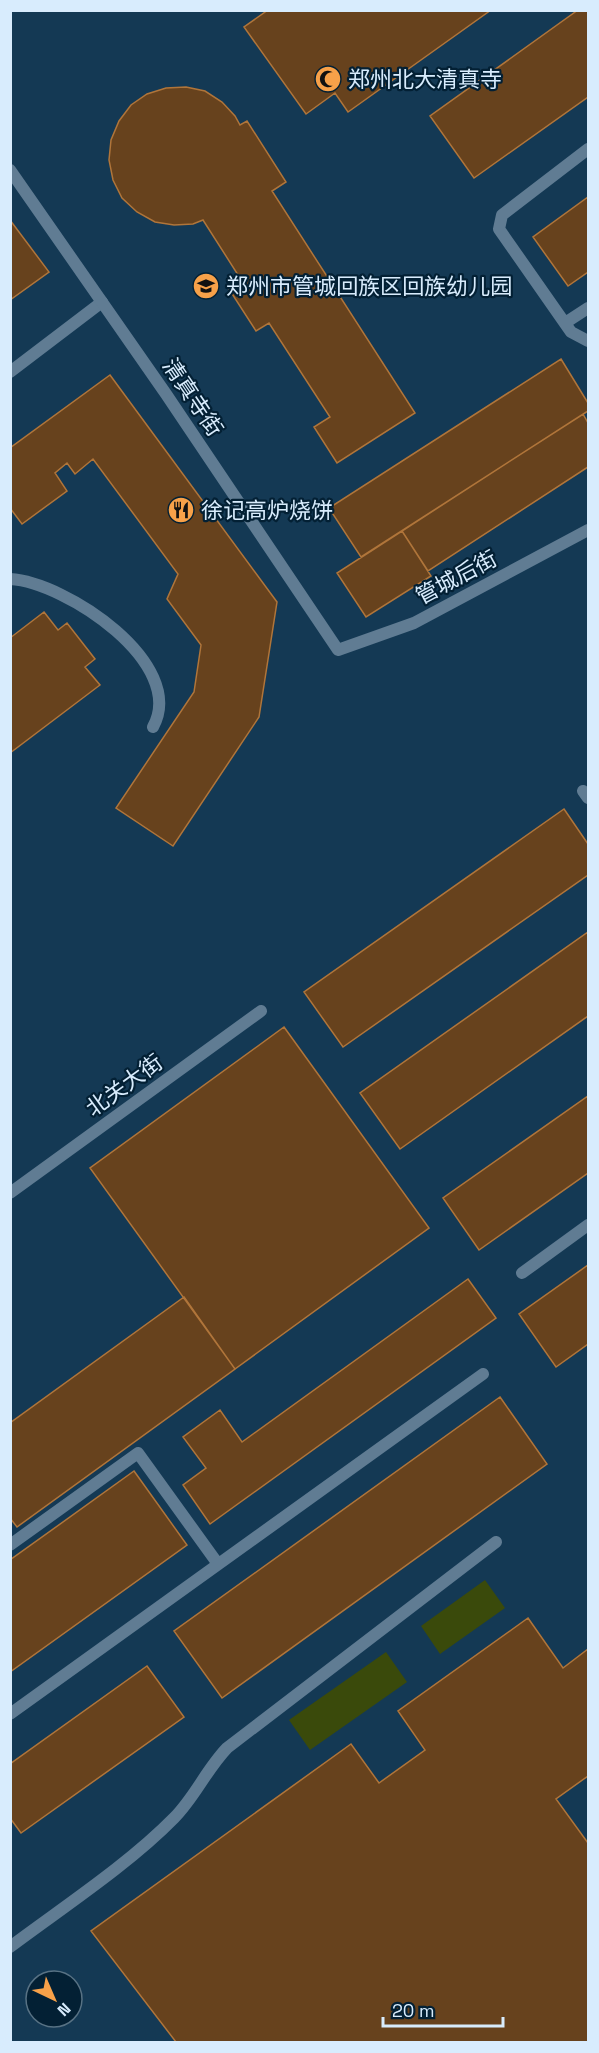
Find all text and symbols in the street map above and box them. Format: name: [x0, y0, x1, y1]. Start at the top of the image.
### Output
mosque icon: 郑州北大清真寺: [313, 64, 343, 94]
place label: 郑州北大清真寺: [348, 65, 502, 93]
school or university icon: 郑州市管城回族区回族幼儿园: [191, 271, 221, 301]
place label: 郑州市管城回族区回族幼儿园: [226, 272, 512, 300]
street label: 清真寺街: [157, 353, 229, 441]
restaurant icon: 徐记高炉烧饼: [166, 495, 196, 525]
place label: 徐记高炉烧饼: [201, 496, 333, 524]
street label: 管城后街: [411, 544, 501, 610]
street label: 北关大街: [80, 1048, 168, 1122]
north arrow: [24, 1969, 84, 2029]
scale bar: [383, 1990, 503, 2028]
text: N: [53, 1998, 75, 2021]
text: 20 m: [392, 1999, 435, 2022]

